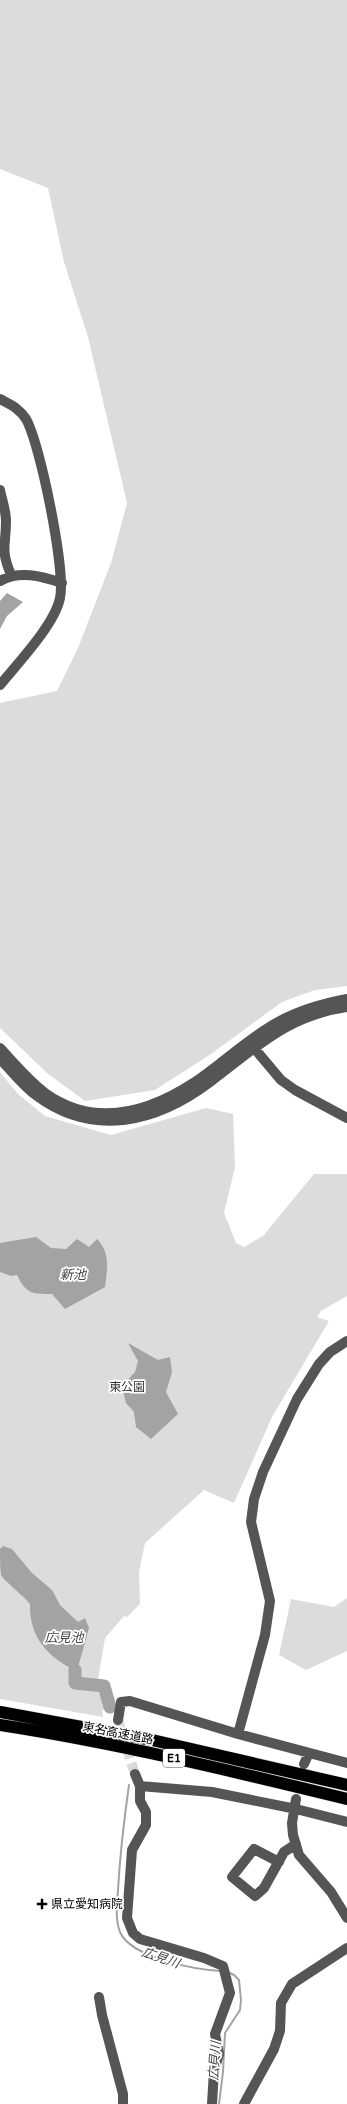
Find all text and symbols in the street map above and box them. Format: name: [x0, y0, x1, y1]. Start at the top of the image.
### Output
water label: 新池: [60, 1267, 88, 1283]
park label: 東公園: [109, 1380, 145, 1394]
water label: 広見池: [44, 1630, 85, 1646]
street label: 東名高速道路: [81, 1719, 155, 1747]
road number: E1: [163, 1749, 185, 1767]
place label: 県立愛知病院: [51, 1897, 123, 1911]
marker: 県立愛知病院: [36, 1898, 48, 1910]
water label: 広見川: [140, 1944, 184, 1973]
water label: 広貝川: [206, 2039, 224, 2081]

